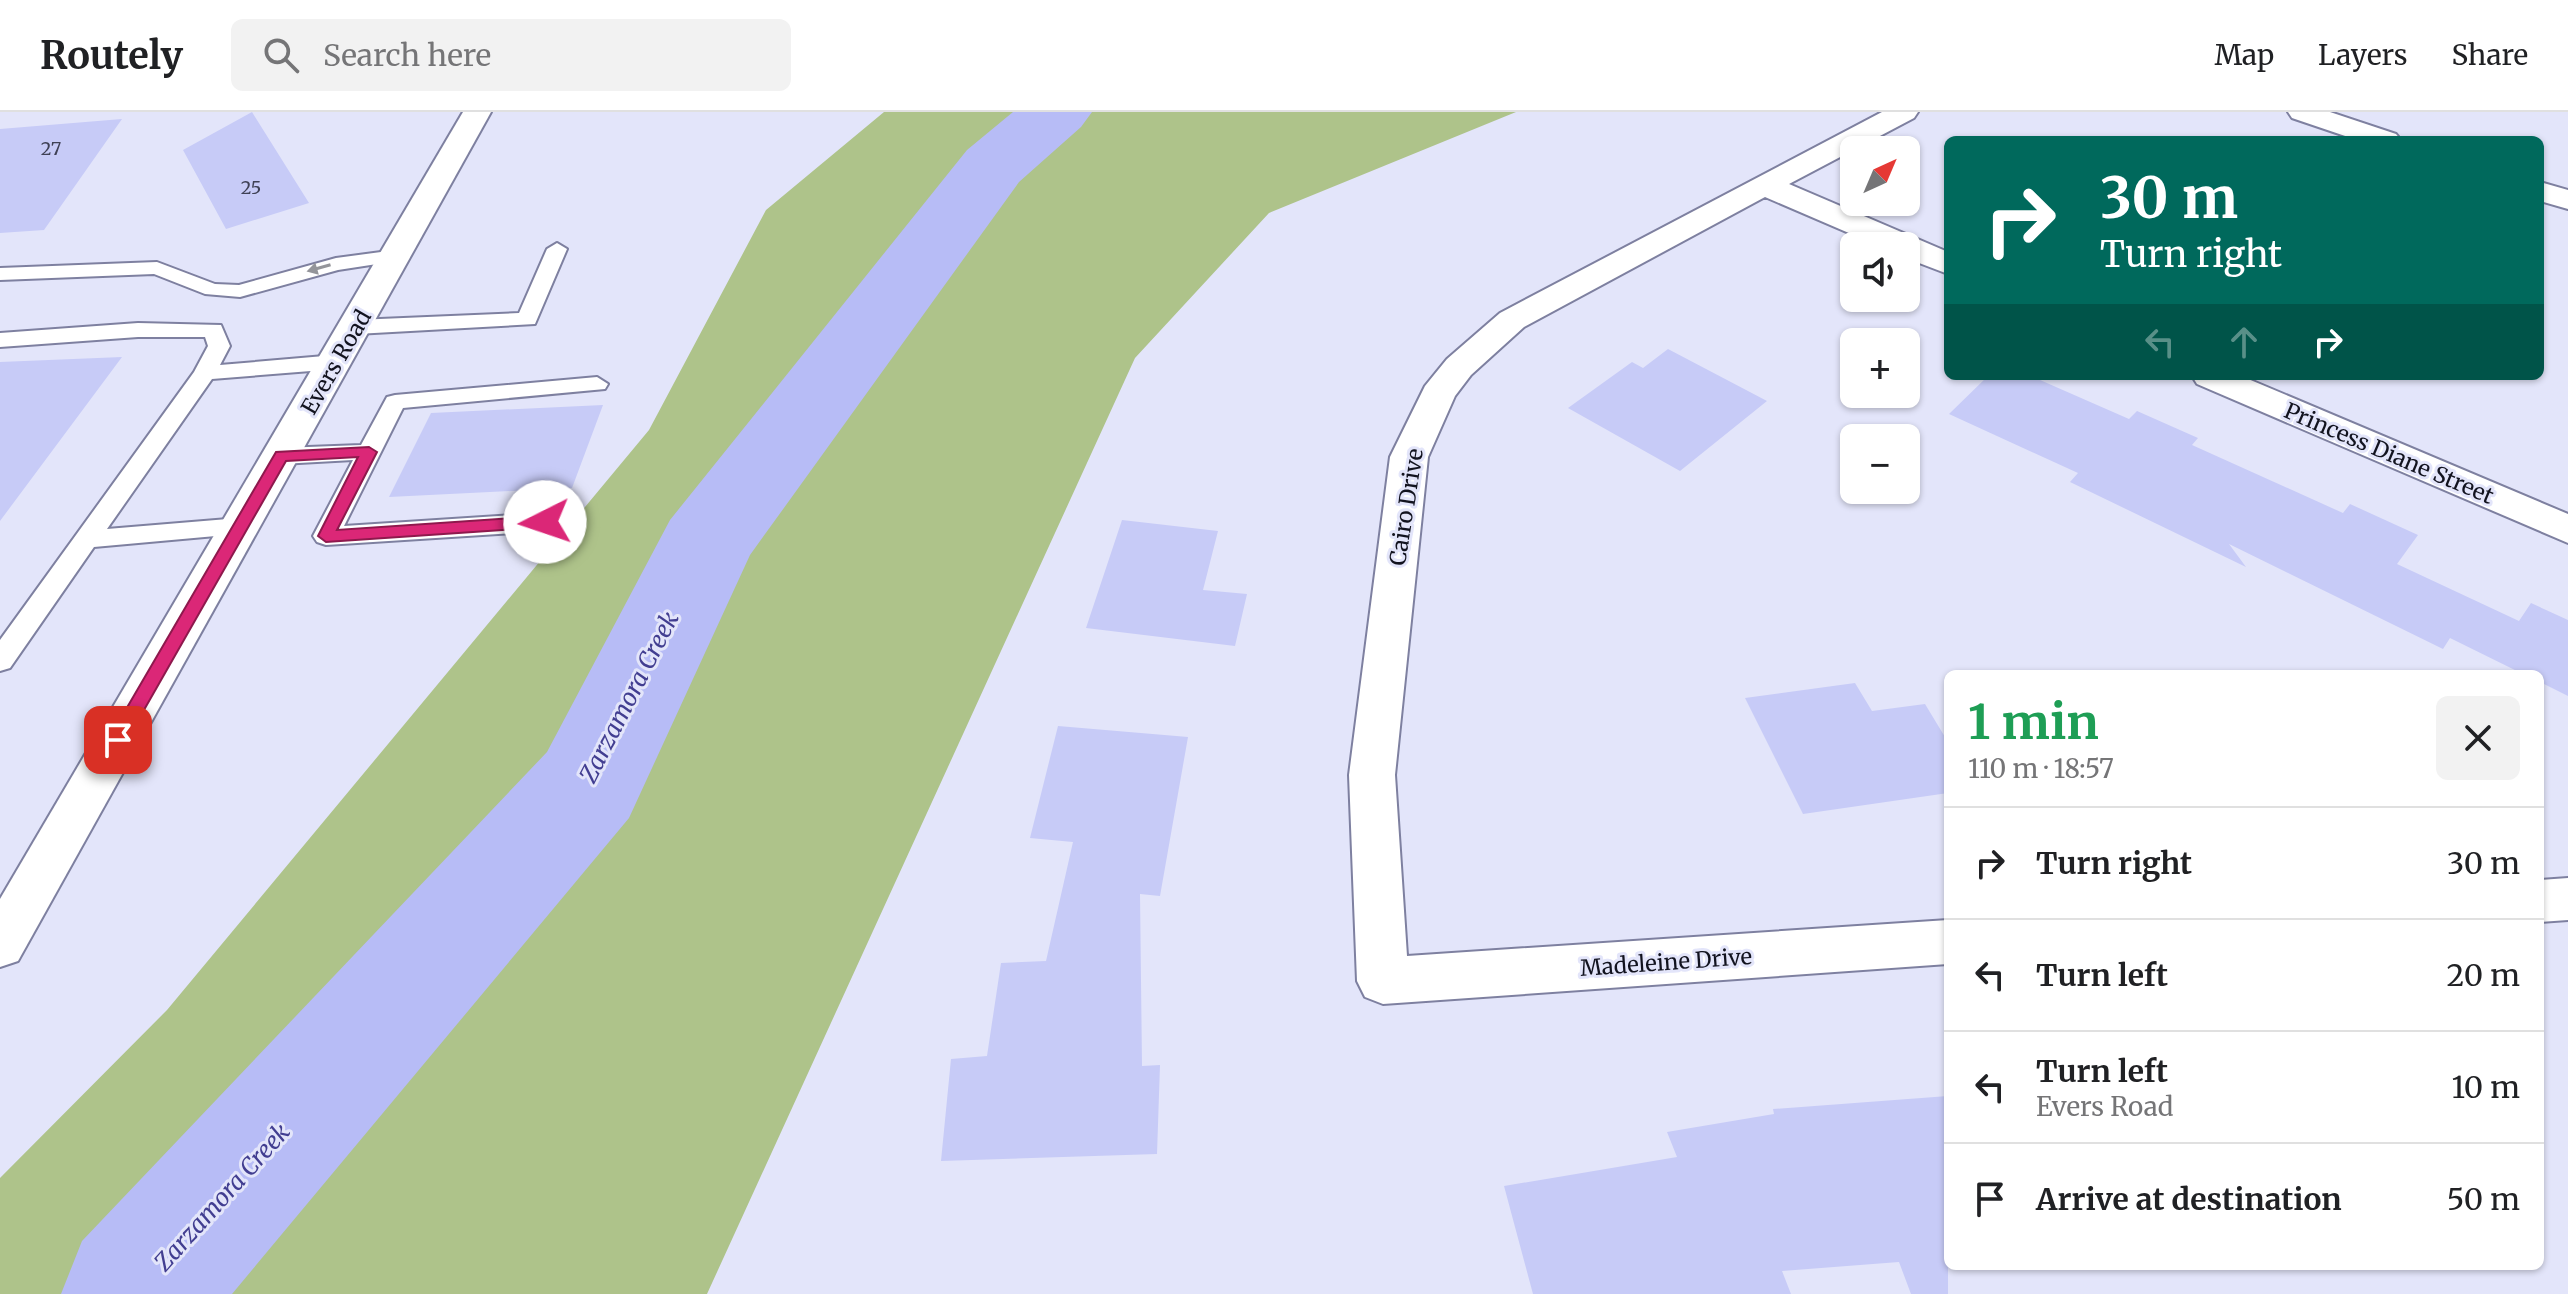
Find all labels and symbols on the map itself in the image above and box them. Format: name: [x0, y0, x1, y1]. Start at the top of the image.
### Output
north arrow: [1840, 136, 1920, 216]
house number: 27: [41, 137, 61, 160]
house number: 25: [241, 176, 261, 199]
one-way arrow: [307, 263, 332, 275]
street label: Evers Road: [295, 305, 377, 419]
street label: Princess Diane Street: [2280, 396, 2498, 510]
street label: Cairo Drive: [1383, 447, 1429, 567]
position arrow: [503, 480, 587, 564]
water label: Zarzamora Creek: [572, 606, 685, 789]
pin: [84, 706, 152, 774]
street label: Madeleine Drive: [1579, 942, 1753, 982]
water label: Zarzamora Creek: [147, 1117, 296, 1278]

